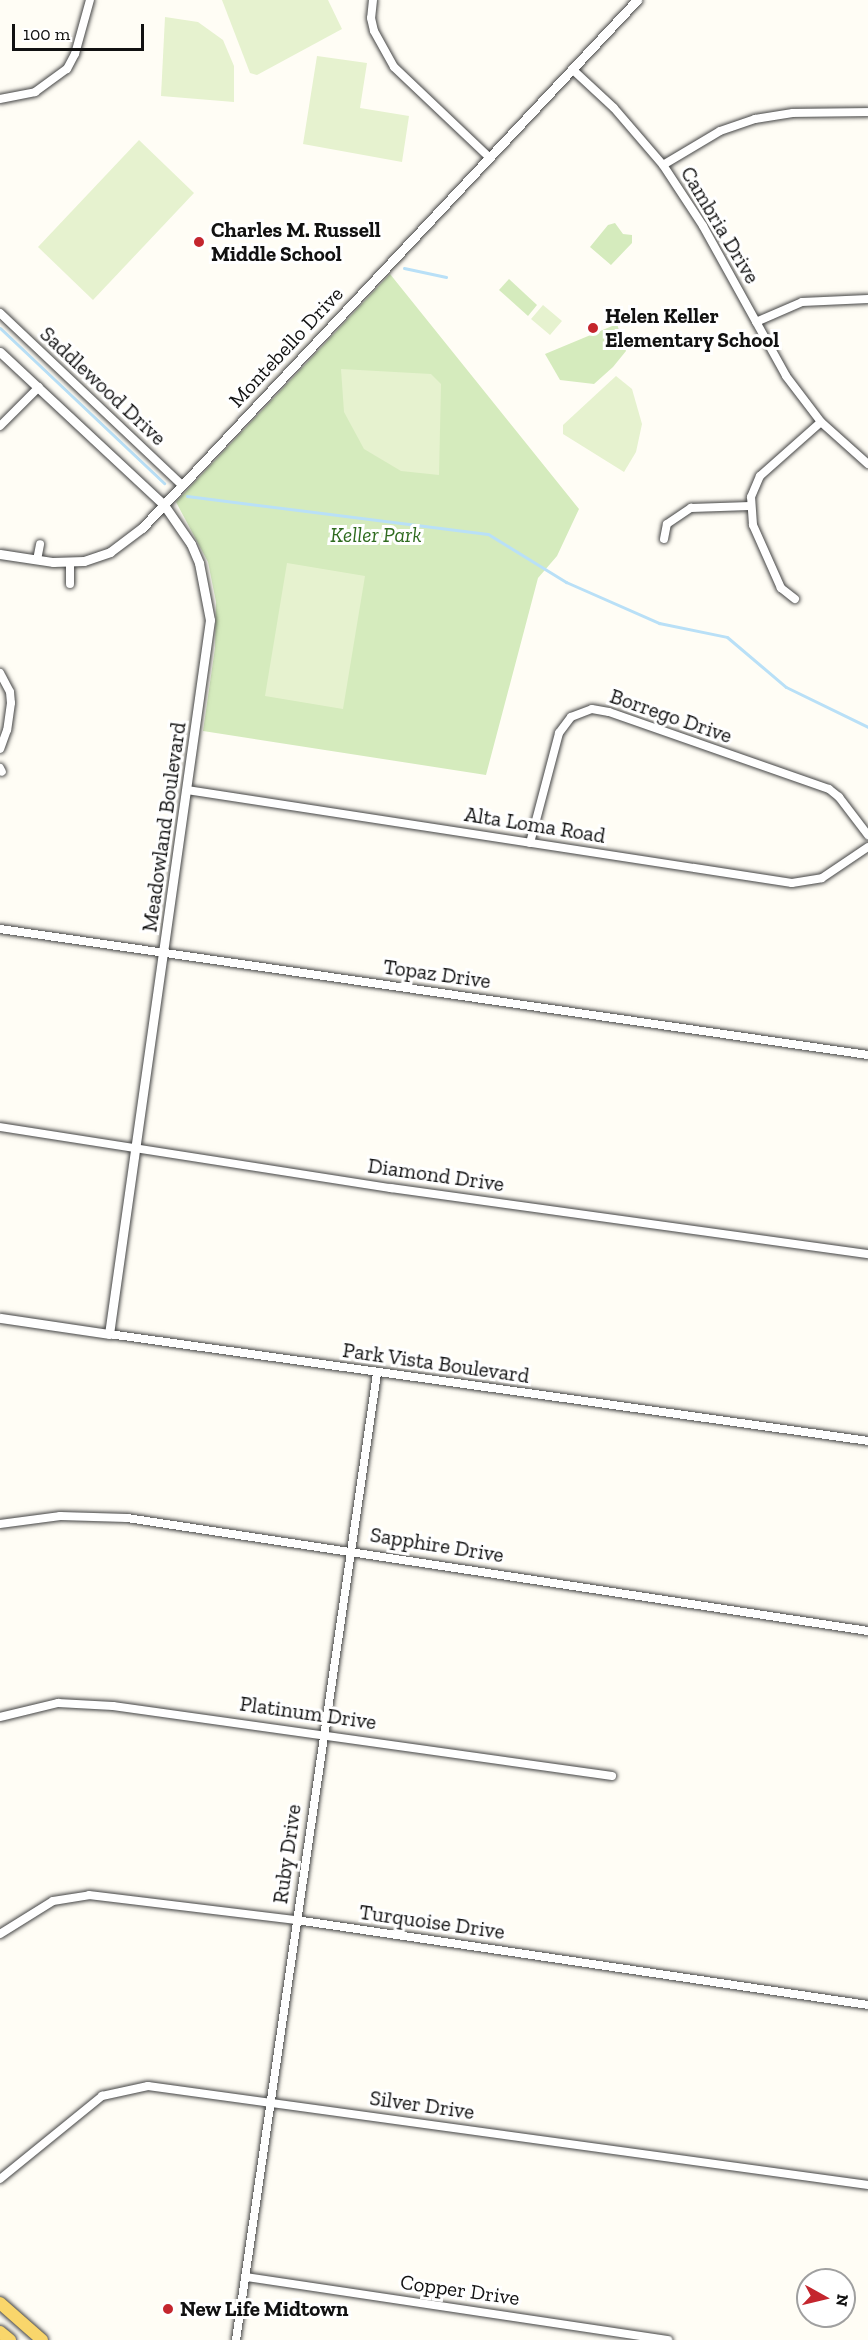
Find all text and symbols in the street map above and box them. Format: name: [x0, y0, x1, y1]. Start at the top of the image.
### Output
scale bar: [15, 12, 147, 50]
text: 100 m: [23, 23, 70, 45]
street label: Cambria Drive: [675, 162, 765, 288]
place label: Charles M. Russell Middle School: [211, 217, 381, 267]
marker: Charles M. Russell Middle School: [192, 235, 206, 249]
street label: Montebello Drive: [224, 281, 348, 413]
place label: Helen Keller Elementary School: [605, 303, 780, 353]
street label: Saddlewood Drive: [35, 321, 171, 451]
marker: Helen Keller Elementary School: [586, 321, 600, 335]
park label: Keller Park: [330, 522, 422, 548]
street label: Borrego Drive: [607, 683, 735, 749]
street label: Meadowland Boulevard: [137, 720, 191, 934]
street label: Alta Loma Road: [463, 801, 607, 849]
street label: Topaz Drive: [382, 954, 492, 994]
street label: Diamond Drive: [366, 1153, 506, 1197]
street label: Park Vista Boulevard: [341, 1337, 531, 1389]
street label: Sapphire Drive: [368, 1522, 506, 1568]
street label: Platinum Drive: [238, 1691, 378, 1735]
street label: Ruby Drive: [268, 1802, 306, 1906]
street label: Turquoise Drive: [358, 1899, 506, 1945]
street label: Silver Drive: [368, 2085, 476, 2125]
north arrow: [796, 2268, 856, 2328]
street label: Copper Drive: [399, 2269, 521, 2311]
text: N: [832, 2293, 853, 2308]
place label: New Life Midtown: [180, 2296, 349, 2322]
marker: New Life Midtown: [161, 2302, 175, 2316]

